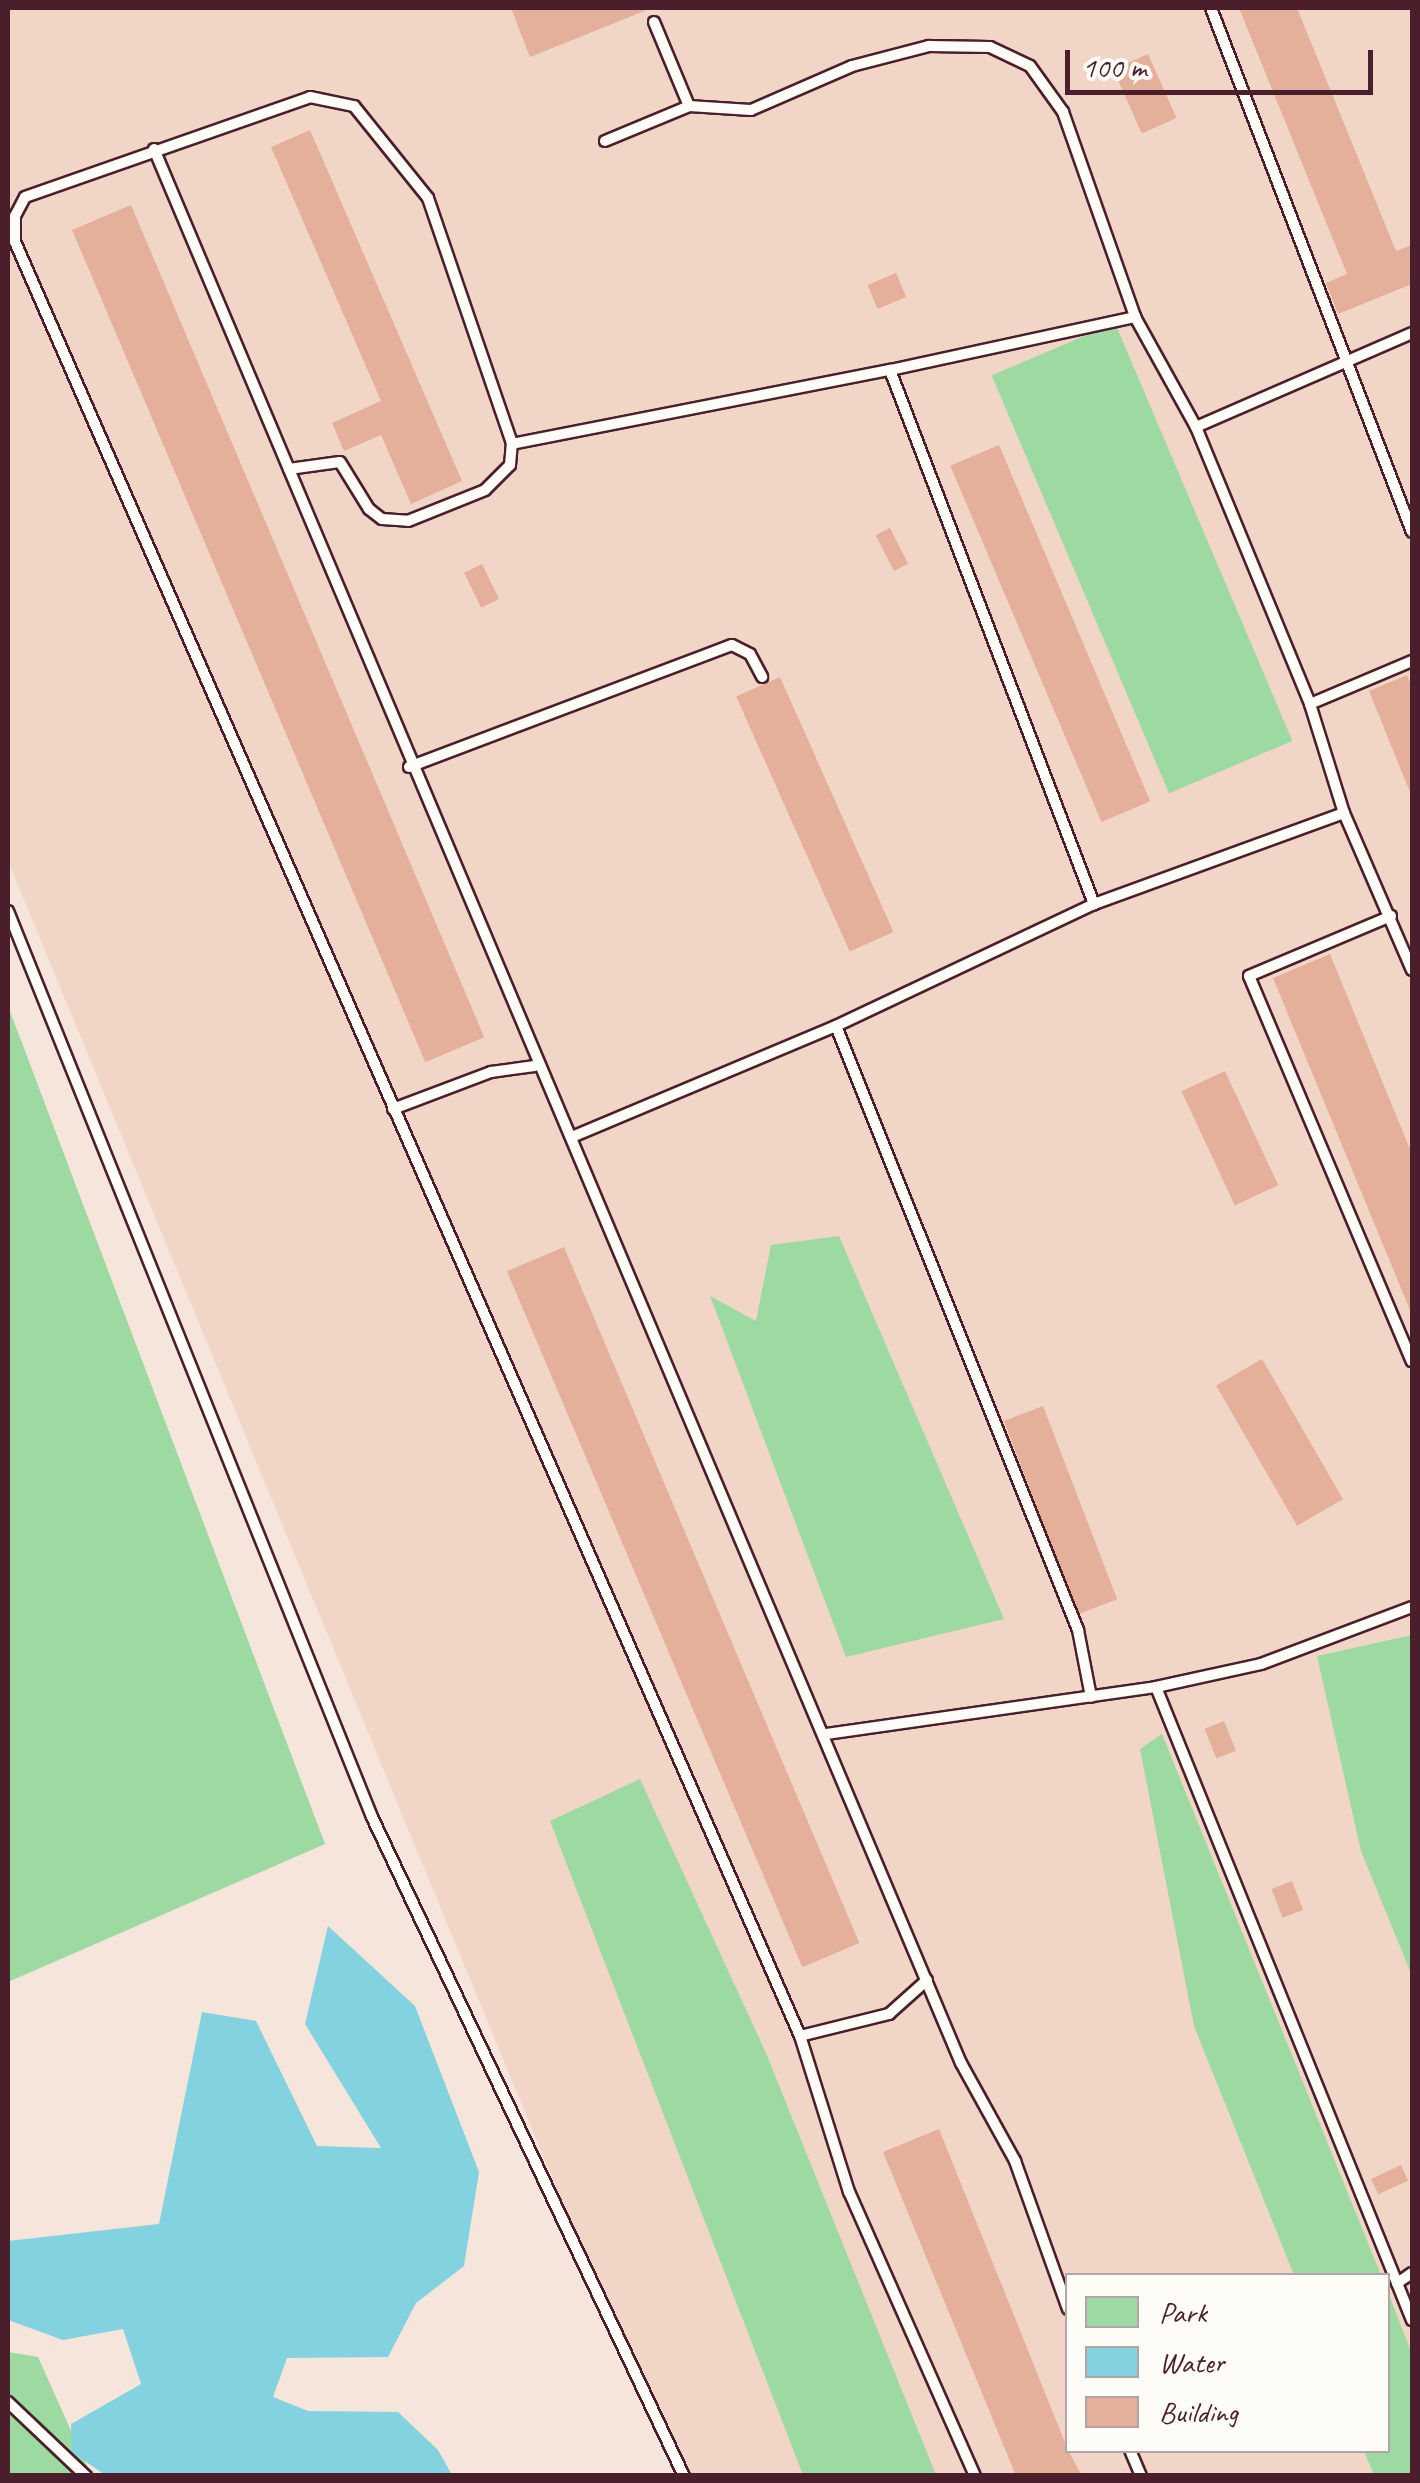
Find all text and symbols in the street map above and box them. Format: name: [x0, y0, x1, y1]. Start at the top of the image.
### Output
scale bar: [1070, 30, 1378, 92]
text: 100 m: [1082, 48, 1147, 86]
legend: [1065, 2273, 1390, 2453]
text: Park: [1159, 2293, 1207, 2331]
text: Water: [1159, 2343, 1224, 2381]
text: Building: [1159, 2393, 1238, 2431]

